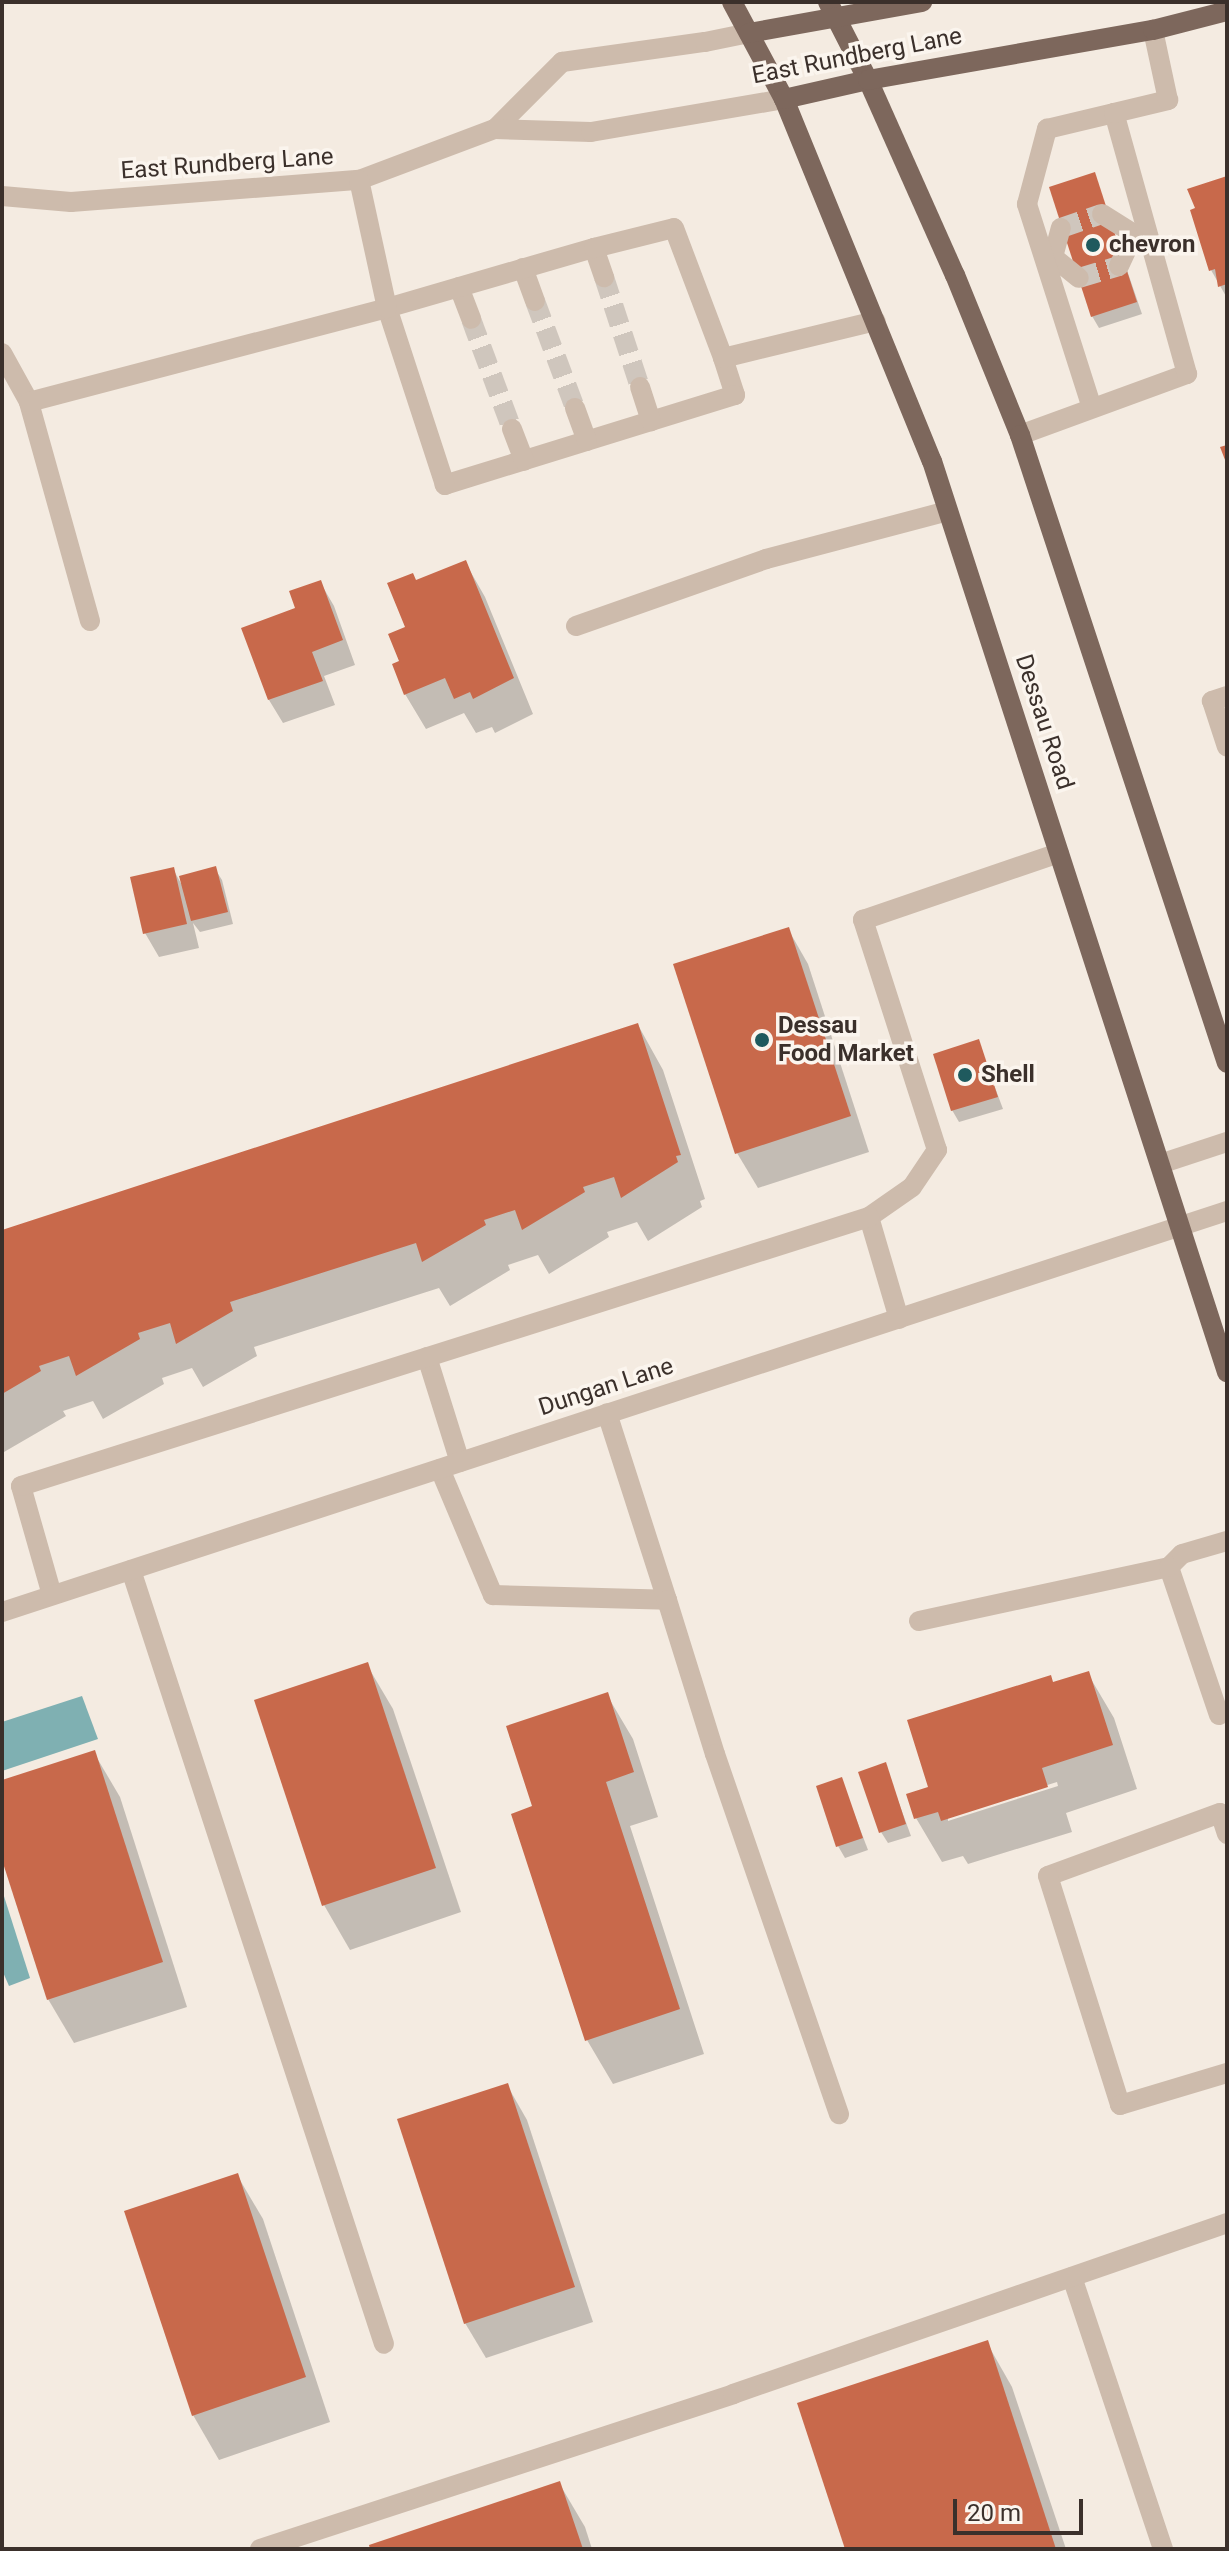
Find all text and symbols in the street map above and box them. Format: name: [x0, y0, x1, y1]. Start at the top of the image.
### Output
street label: East Rundberg Lane: [750, 22, 964, 90]
street label: East Rundberg Lane: [120, 142, 334, 186]
place label: chevron: [1109, 231, 1195, 259]
marker: chevron: [1084, 236, 1102, 254]
street label: Dessau Road: [1009, 651, 1079, 793]
place label: Dessau Food Market: [778, 1012, 914, 1068]
marker: Dessau Food Market: [753, 1031, 771, 1049]
place label: Shell: [981, 1061, 1035, 1089]
marker: Shell: [956, 1066, 974, 1084]
street label: Dungan Lane: [535, 1352, 677, 1422]
scale bar: [957, 2483, 1087, 2533]
text: 20 m: [967, 2499, 1021, 2527]

